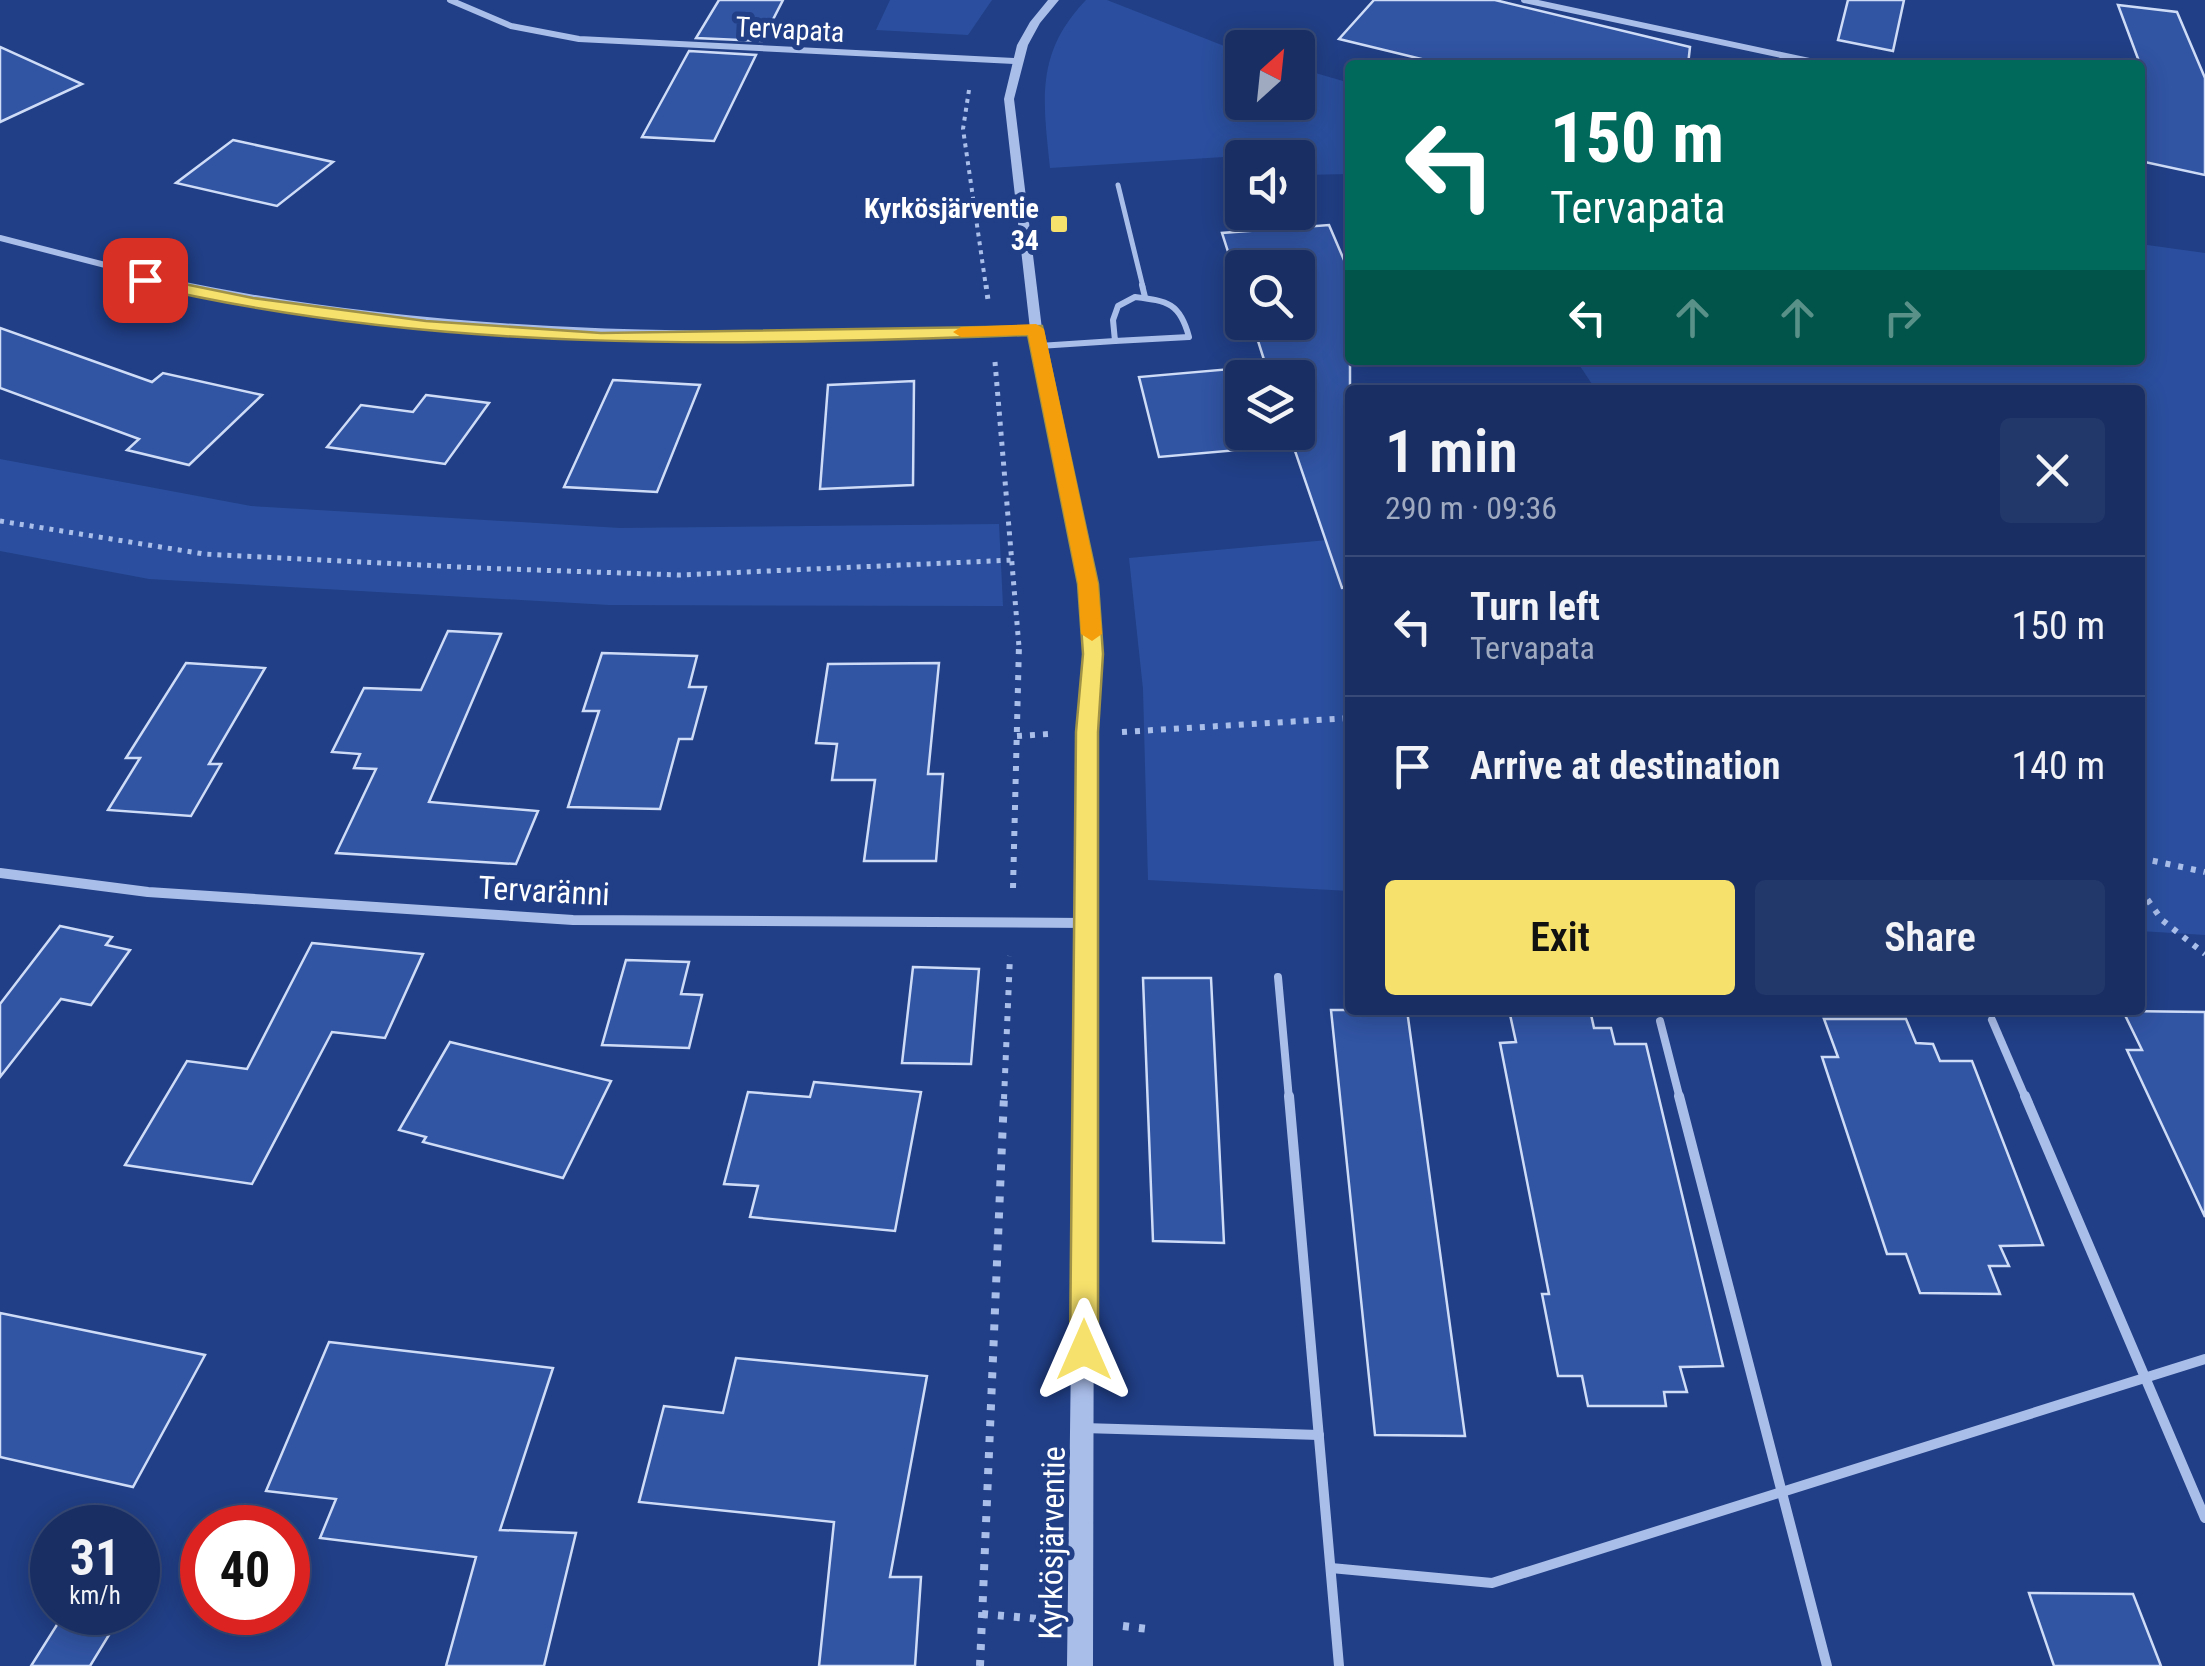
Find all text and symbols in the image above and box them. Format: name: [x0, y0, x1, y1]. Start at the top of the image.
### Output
street label: Tervapata: [735, 10, 845, 49]
north arrow: [1225, 30, 1315, 120]
map controls: [1225, 30, 1315, 450]
text: 150 m: [1550, 97, 1724, 179]
icon: left: [1385, 100, 1515, 230]
button: sound: [1225, 140, 1315, 230]
text: Tervapata: [1550, 181, 1726, 234]
place label: Kyrkösjärventie 34: [864, 192, 1039, 257]
marker: Kyrkösjärventie 34: [1048, 213, 1070, 235]
pin: [103, 238, 188, 323]
button: search: [1225, 250, 1315, 340]
icon: arrive: [118, 253, 173, 308]
icon: left: [1560, 290, 1615, 345]
icon: ahead: [1665, 290, 1720, 345]
icon: ahead: [1770, 290, 1825, 345]
icon: right: [1875, 290, 1930, 345]
button: layers: [1225, 360, 1315, 450]
text: 1 min: [1385, 416, 1518, 487]
button: close: [2000, 418, 2105, 523]
text: 290 m · 09:36: [1385, 489, 1557, 527]
text: Turn left: [1470, 585, 1600, 629]
icon: left: [1385, 599, 1440, 654]
text: 150 m: [2011, 604, 2105, 648]
text: Tervapata: [1470, 629, 1595, 667]
icon: arrive: [1385, 739, 1440, 794]
text: Arrive at destination: [1470, 744, 1780, 788]
text: 140 m: [2011, 744, 2105, 788]
street label: Tervaränni: [477, 869, 611, 913]
button: Exit: [1385, 880, 1735, 995]
button: Share: [1755, 880, 2105, 995]
position arrow: [1032, 1298, 1136, 1402]
street label: Kyrkösjärventie: [1031, 1446, 1073, 1640]
speed limit sign: 40: [180, 1505, 310, 1635]
text: 31: [70, 1529, 120, 1587]
text: km/h: [69, 1581, 121, 1610]

